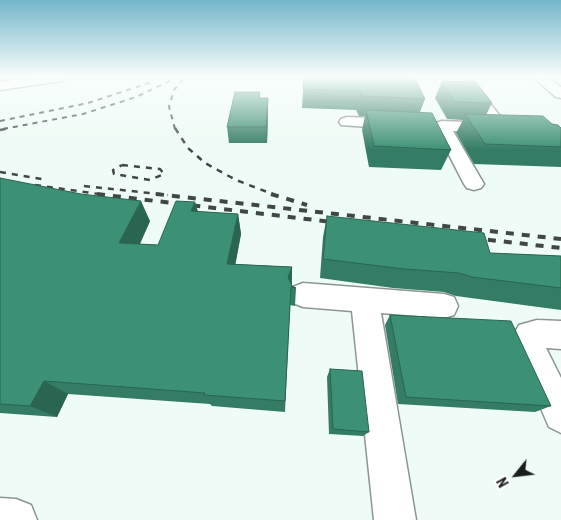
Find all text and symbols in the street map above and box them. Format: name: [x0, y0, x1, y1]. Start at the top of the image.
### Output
north arrow: [491, 450, 541, 500]
text: N: [494, 475, 512, 490]

